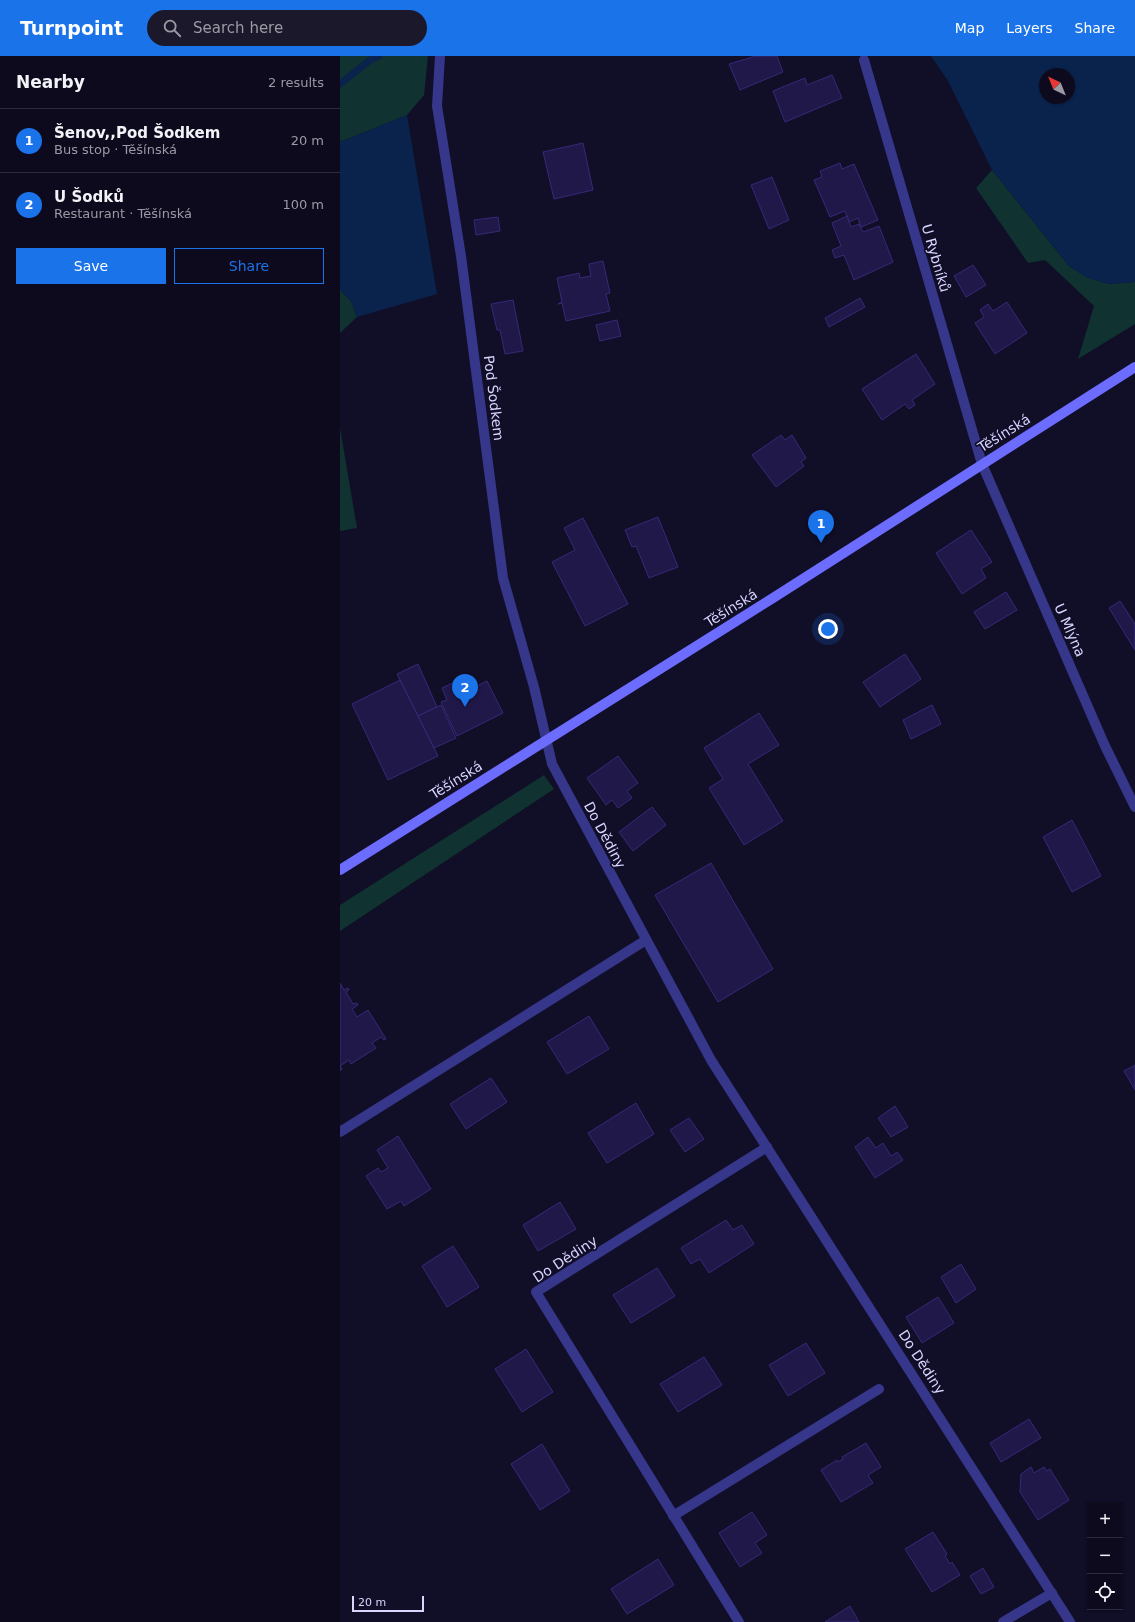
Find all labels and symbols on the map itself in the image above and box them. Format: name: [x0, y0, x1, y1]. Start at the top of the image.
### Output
north arrow: [1039, 68, 1075, 104]
street label: U Rybníků: [919, 222, 953, 294]
street label: Pod Šodkem: [481, 354, 508, 442]
street label: Těšínská: [974, 411, 1033, 456]
pin: 1: [808, 510, 834, 543]
street label: Těšínská: [701, 586, 760, 631]
street label: U Mlýna: [1051, 601, 1089, 659]
your location: [818, 619, 838, 639]
pin: 2: [452, 674, 478, 707]
street label: Těšínská: [426, 758, 485, 803]
street label: Do Dědiny: [581, 799, 629, 871]
street label: Do Dědiny: [530, 1232, 600, 1286]
street label: Do Dědiny: [895, 1327, 949, 1397]
scale bar: [352, 1594, 424, 1613]

